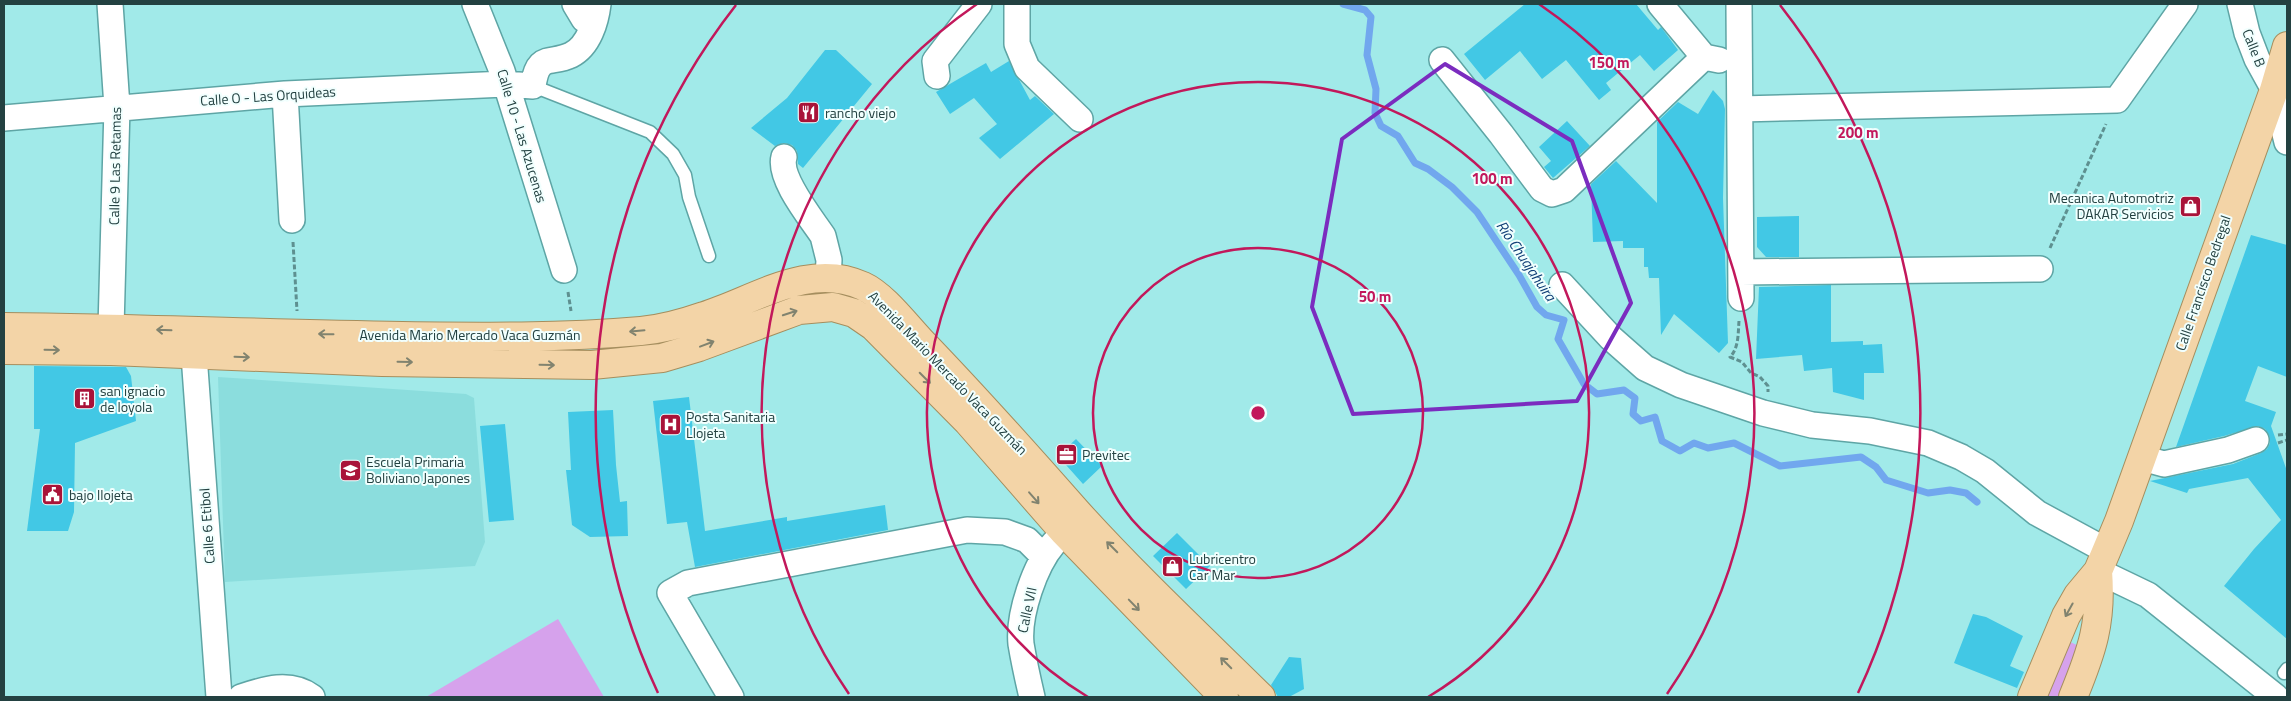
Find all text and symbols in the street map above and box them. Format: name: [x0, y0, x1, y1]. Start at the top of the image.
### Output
street label: Calle B: [2237, 25, 2272, 70]
text: 150 m: [1588, 51, 1630, 74]
street label: Calle 10 - Las Azucenas: [492, 66, 553, 205]
street label: Calle O - Las Orquideas: [199, 80, 336, 111]
restaurant icon: rancho viejo: [797, 101, 821, 125]
place label: rancho viejo: [825, 102, 896, 123]
street label: Calle 9 Las Retamas: [103, 107, 126, 225]
text: 200 m: [1837, 121, 1879, 144]
text: 100 m: [1471, 167, 1513, 190]
place label: Mecanica Automotriz DAKAR Servicios: [2049, 187, 2174, 224]
shop icon: Mecanica Automotriz DAKAR Servicios: [2178, 194, 2202, 218]
street label: Calle Francisco Bedregal: [2169, 212, 2236, 353]
water label: Río Chuajahuira: [1491, 216, 1563, 307]
text: 50 m: [1359, 285, 1391, 308]
street label: Avenida Mario Mercado Vaca Guzmán: [864, 286, 1033, 459]
one-way arrow: [782, 308, 797, 317]
street label: Avenida Mario Mercado Vaca Guzmán: [359, 324, 581, 345]
one-way arrow: [156, 325, 172, 335]
one-way arrow: [629, 326, 645, 336]
one-way arrow: [319, 330, 335, 339]
one-way arrow: [699, 339, 714, 348]
one-way arrow: [44, 345, 60, 355]
one-way arrow: [234, 352, 250, 362]
one-way arrow: [396, 357, 412, 367]
one-way arrow: [538, 360, 555, 370]
one-way arrow: [919, 372, 931, 385]
place label: san ignacio de loyola: [100, 380, 165, 417]
building icon: san ignacio de loyola: [72, 387, 96, 411]
centre of rings: [1249, 404, 1267, 422]
place label: Posta Sanitaria Llojeta: [686, 406, 775, 443]
hospital icon: Posta Sanitaria Llojeta: [658, 413, 682, 437]
office icon: Previtec: [1054, 443, 1078, 467]
place label: Previtec: [1082, 444, 1130, 465]
place label: Escuela Primaria Boliviano Japones: [366, 451, 470, 488]
school or university icon: Escuela Primaria Boliviano Japones: [338, 458, 362, 482]
public building icon: bajo llojeta: [41, 483, 65, 507]
place label: bajo llojeta: [69, 484, 133, 505]
street label: Calle 6 Etibol: [193, 487, 220, 565]
one-way arrow: [1029, 492, 1040, 505]
one-way arrow: [1106, 541, 1118, 554]
place label: Lubricentro Car Mar: [1189, 548, 1256, 585]
shop icon: Lubricentro Car Mar: [1161, 555, 1185, 579]
street label: Calle VII: [1011, 585, 1042, 635]
one-way arrow: [1128, 598, 1140, 611]
one-way arrow: [2064, 603, 2074, 617]
one-way arrow: [1220, 657, 1232, 669]

